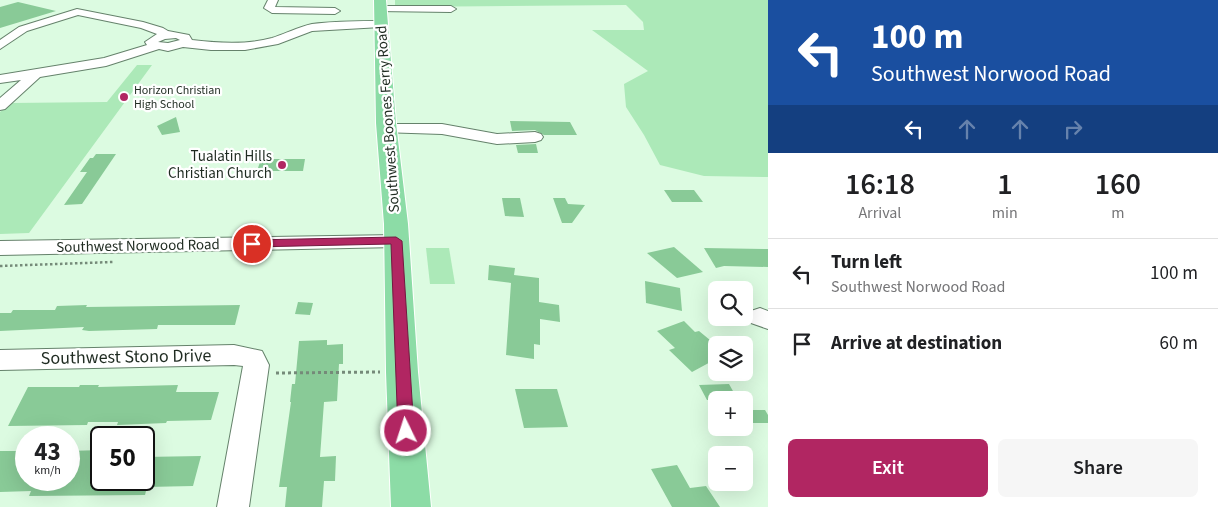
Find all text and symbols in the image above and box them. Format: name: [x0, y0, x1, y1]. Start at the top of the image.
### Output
text: 100 m: [871, 12, 963, 62]
icon: left: [788, 20, 853, 85]
street label: Southwest Boones Ferry Road: [371, 25, 405, 213]
text: Southwest Norwood Road: [871, 58, 1111, 90]
place label: Horizon Christian High School: [134, 82, 221, 113]
marker: Horizon Christian High School: [118, 91, 130, 103]
icon: left: [900, 115, 928, 143]
icon: ahead: [953, 115, 981, 143]
icon: ahead: [1006, 115, 1034, 143]
icon: right: [1059, 115, 1087, 143]
place label: Tualatin Hills Christian Church: [168, 146, 272, 184]
marker: Tualatin Hills Christian Church: [276, 159, 288, 171]
text: 16:18: [845, 163, 915, 206]
text: 1: [997, 163, 1013, 206]
text: 160: [1095, 163, 1141, 206]
text: Arrival: [858, 202, 901, 224]
text: min: [992, 202, 1018, 224]
text: m: [1111, 202, 1125, 224]
pin: [231, 223, 273, 265]
icon: arrive: [238, 230, 266, 258]
street label: Southwest Norwood Road: [56, 234, 220, 258]
text: Turn left: [831, 249, 902, 276]
icon: left: [788, 260, 816, 288]
text: 100 m: [1150, 260, 1198, 287]
text: Southwest Norwood Road: [831, 276, 1006, 298]
map controls: [708, 281, 753, 491]
button: search: [708, 281, 753, 326]
icon: arrive: [788, 330, 816, 358]
text: Arrive at destination: [831, 330, 1002, 357]
text: 60 m: [1160, 330, 1198, 357]
button: layers: [708, 336, 753, 381]
street label: Southwest Stono Drive: [40, 343, 212, 371]
button: +: [708, 391, 753, 436]
position arrow: [379, 404, 431, 456]
speed limit sign: 50: [90, 426, 155, 491]
text: 43: [34, 434, 61, 470]
button: Exit: [788, 439, 988, 497]
button: Share: [998, 439, 1198, 497]
button: −: [708, 446, 753, 491]
text: km/h: [34, 462, 61, 479]

